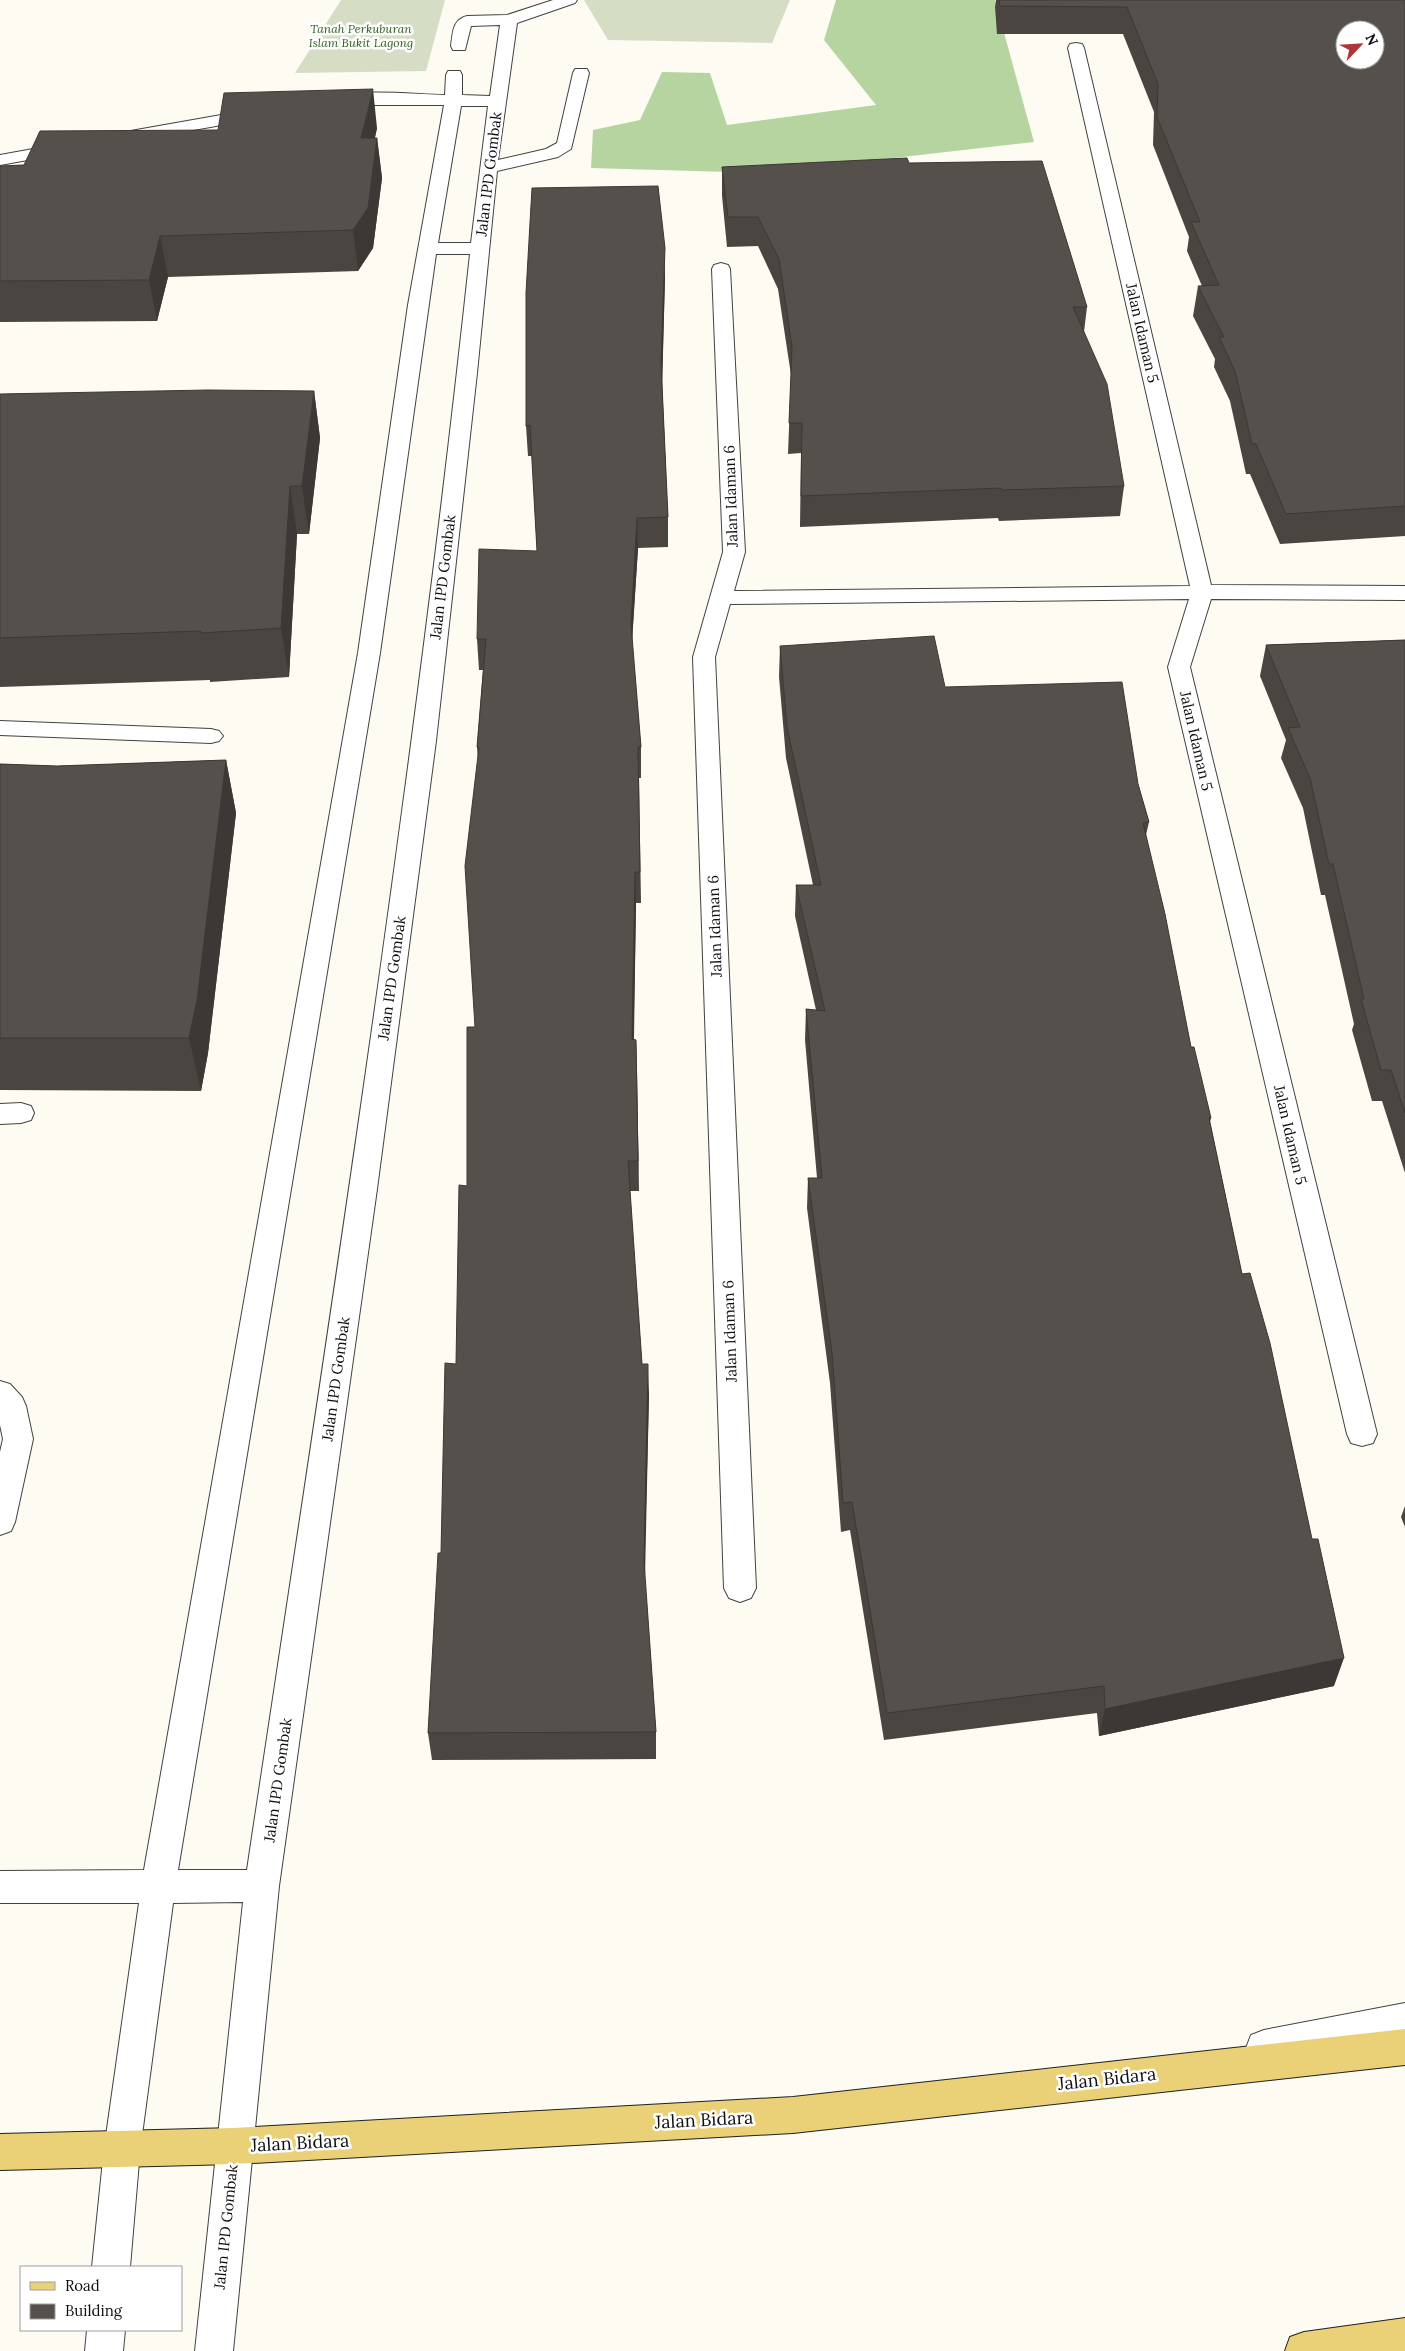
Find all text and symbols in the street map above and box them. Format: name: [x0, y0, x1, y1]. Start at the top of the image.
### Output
north arrow: [1335, 20, 1385, 70]
park label: Tanah Perkuburan Islam Bukit Lagong: [309, 21, 413, 50]
text: N: [1361, 31, 1382, 48]
street label: Jalan IPD Gombak: [471, 111, 506, 238]
street label: Jalan Idaman 5: [1122, 280, 1163, 385]
street label: Jalan Idaman 6: [719, 445, 742, 548]
street label: Jalan IPD Gombak: [425, 514, 460, 641]
street label: Jalan Idaman 5: [1176, 688, 1217, 793]
street label: Jalan Idaman 6: [703, 875, 726, 978]
street label: Jalan IPD Gombak: [373, 915, 410, 1042]
street label: Jalan Idaman 5: [1270, 1082, 1311, 1187]
street label: Jalan Idaman 6: [718, 1280, 741, 1383]
street label: Jalan IPD Gombak: [317, 1316, 354, 1443]
street label: Jalan IPD Gombak: [259, 1717, 296, 1844]
street label: Jalan Bidara: [1056, 2062, 1157, 2095]
street label: Jalan Bidara: [653, 2105, 754, 2134]
street label: Jalan Bidara: [249, 2128, 350, 2157]
street label: Jalan IPD Gombak: [209, 2164, 241, 2291]
legend: [20, 2266, 182, 2331]
text: Road: [65, 2276, 100, 2295]
text: Building: [65, 2301, 123, 2320]

